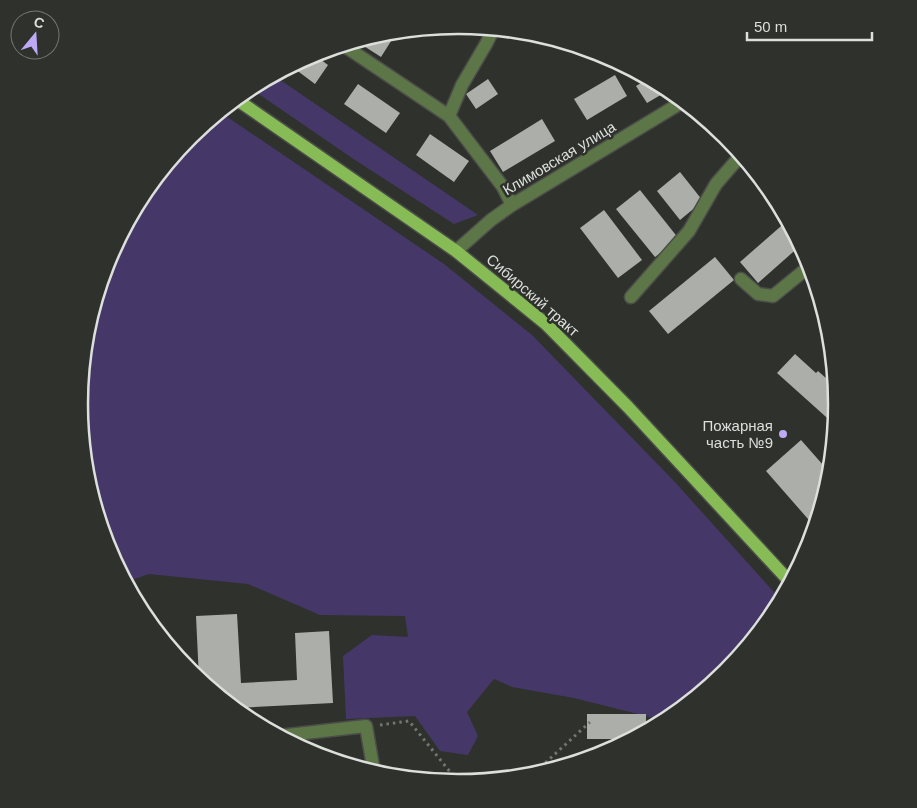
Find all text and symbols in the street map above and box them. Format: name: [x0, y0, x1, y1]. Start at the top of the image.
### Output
north arrow: [10, 10, 60, 60]
scale bar: [747, 10, 872, 42]
text: С: [32, 13, 46, 32]
text: 50 m: [754, 18, 787, 35]
street label: Климовская улица: [500, 117, 619, 198]
street label: Сибирский тракт: [483, 250, 583, 340]
place label: Пожарная часть №9: [703, 417, 773, 451]
marker: Пожарная часть №9: [777, 428, 789, 440]

